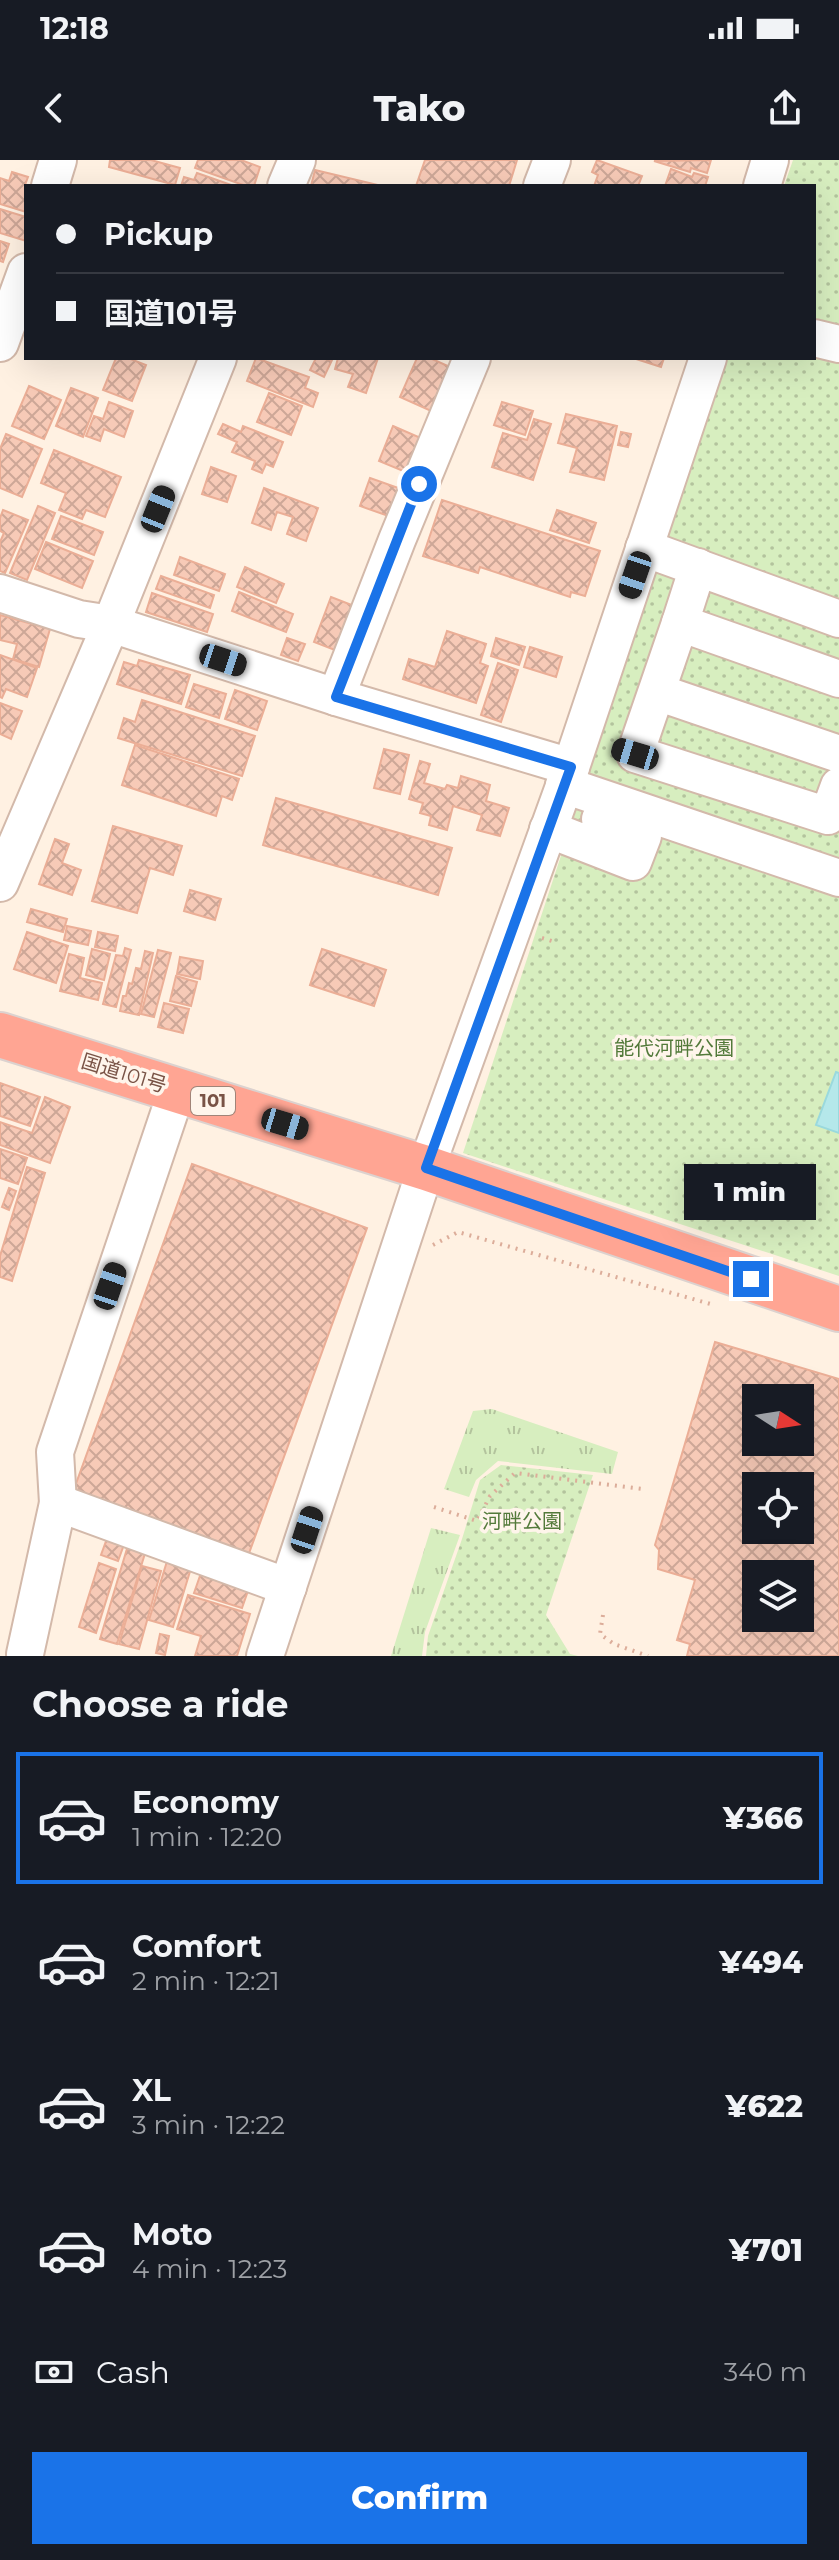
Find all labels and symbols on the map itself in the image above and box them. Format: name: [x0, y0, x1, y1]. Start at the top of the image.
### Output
route start: [401, 466, 437, 502]
car: [138, 482, 178, 536]
car: [616, 548, 654, 602]
car: [196, 641, 250, 679]
car: [609, 736, 661, 772]
park label: 能代河畔公園: [614, 1036, 734, 1060]
street label: 国道101号: [79, 1049, 169, 1097]
road number: 101: [191, 1087, 235, 1115]
car: [259, 1106, 311, 1142]
callout: 1 min: [685, 1163, 817, 1219]
car: [91, 1259, 129, 1313]
route end: [733, 1261, 769, 1297]
north arrow: [742, 1384, 814, 1456]
car: [288, 1503, 326, 1557]
park label: 河畔公園: [482, 1509, 562, 1533]

